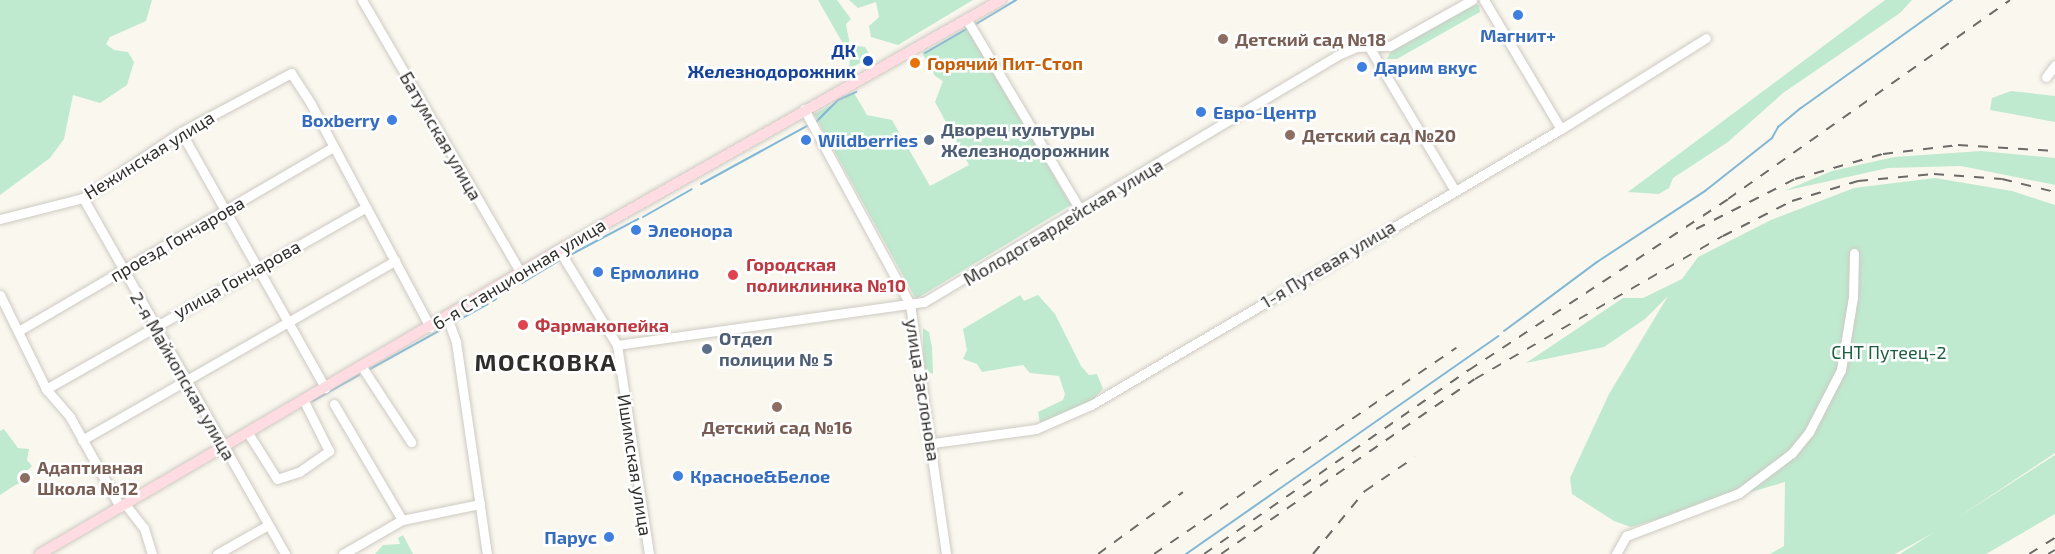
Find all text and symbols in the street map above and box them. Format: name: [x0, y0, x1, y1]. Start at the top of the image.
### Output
marker: Магнит+: [1511, 8, 1525, 22]
place label: Магнит+: [1480, 24, 1556, 46]
place label: Детский сад №18: [1235, 28, 1386, 50]
marker: Детский сад №18: [1216, 32, 1230, 46]
place label: ДК Железнодорожник: [687, 40, 856, 82]
place label: Горячий Пит-Стоп: [927, 52, 1083, 74]
marker: ДК Железнодорожник: [861, 54, 875, 68]
marker: Горячий Пит-Стоп: [908, 56, 922, 70]
place label: Дарим вкус: [1374, 56, 1477, 78]
marker: Дарим вкус: [1355, 60, 1369, 74]
street label: Батумская улица: [395, 68, 487, 204]
place label: Евро-Центр: [1213, 101, 1317, 123]
marker: Евро-Центр: [1194, 105, 1208, 119]
street label: Нежинская улица: [80, 106, 218, 204]
place label: Boxberry: [301, 109, 380, 131]
marker: Boxberry: [385, 113, 399, 127]
place label: Дворец культуры Железнодорожник: [941, 119, 1110, 162]
place label: Детский сад №20: [1302, 124, 1456, 146]
marker: Детский сад №20: [1283, 128, 1297, 142]
place label: Wildberries: [818, 129, 918, 151]
marker: Wildberries: [799, 133, 813, 147]
marker: Дворец культуры Железнодорожник: [922, 133, 936, 147]
street label: Молодогвардейская улица: [959, 154, 1167, 290]
street label: проезд Гончарова: [106, 192, 248, 286]
street label: 6-я Станционная улица: [429, 214, 609, 334]
street label: 1-я Путевая улица: [1257, 215, 1399, 313]
place label: Элеонора: [648, 219, 733, 241]
marker: Элеонора: [629, 223, 643, 237]
street label: улица Гончарова: [170, 235, 304, 323]
place label: Городская поликлиника №10: [746, 254, 906, 296]
place label: Ермолино: [610, 261, 699, 283]
marker: Ермолино: [591, 265, 605, 279]
marker: Городская поликлиника №10: [724, 266, 742, 284]
street label: 2-я Майкопская улица: [126, 288, 240, 464]
place label: Фармакопейка: [535, 314, 669, 336]
street label: улица Заслонова: [901, 317, 945, 463]
marker: Фармакопейка: [516, 318, 530, 332]
place label: Отдел полиции № 5: [719, 328, 833, 370]
park label: СНТ Путеец-2: [1831, 341, 1947, 363]
marker: Отдел полиции № 5: [700, 342, 714, 356]
district label: МОСКОВКА: [475, 348, 617, 376]
street label: Ишимская улица: [613, 392, 657, 538]
marker: Детский сад №16: [770, 400, 784, 414]
place label: Детский сад №16: [702, 416, 852, 438]
place label: Адаптивная Школа №12: [37, 457, 143, 500]
place label: Красное&Белое: [690, 465, 830, 487]
marker: Красное&Белое: [671, 469, 685, 483]
marker: Адаптивная Школа №12: [18, 471, 32, 485]
place label: Парус: [544, 526, 597, 548]
marker: Парус: [602, 530, 616, 544]

